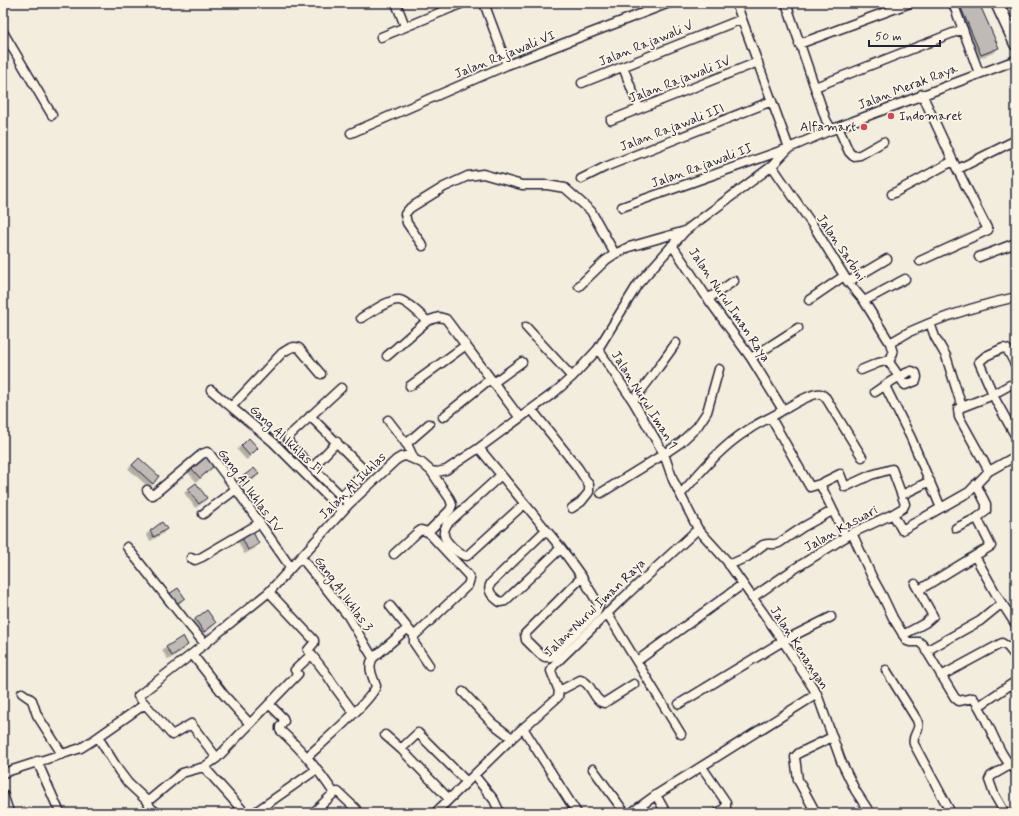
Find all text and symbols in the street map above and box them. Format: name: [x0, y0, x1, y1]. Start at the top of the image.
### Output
street label: Jalan Rajawali V: [596, 17, 696, 71]
scale bar: [869, 22, 940, 48]
street label: Jalan Rajawali VI: [452, 27, 558, 83]
text: 50 m: [875, 29, 902, 45]
street label: Jalan Rajawali IV: [627, 53, 734, 107]
street label: Jalan Merak Raya: [856, 60, 960, 114]
street label: Jalan Rajawali III: [617, 100, 727, 156]
place label: Indomaret: [899, 108, 962, 125]
marker: Indomaret: [886, 111, 896, 121]
place label: Alfamart: [800, 119, 856, 136]
marker: Alfamart: [859, 122, 869, 132]
street label: Jalan Rajawali II: [649, 140, 755, 192]
street label: Jalan Sarbini: [812, 211, 870, 285]
street label: Jalan Nurul Iman Raya: [684, 245, 774, 365]
street label: Jalan Nurul Iman 1: [607, 348, 681, 452]
street label: Gang Al Ikhlas II: [245, 402, 326, 479]
street label: Gang Al Ikhlas IV: [213, 445, 287, 537]
street label: Jalan Al Ikhlas: [316, 449, 390, 523]
street label: Jalan Kasuari: [801, 502, 881, 556]
street label: Gang Al Ikhlas 3: [309, 553, 376, 636]
street label: Jalan Nurul Iman Raya: [541, 555, 649, 661]
street label: Jalan Kenangan: [766, 603, 832, 693]

